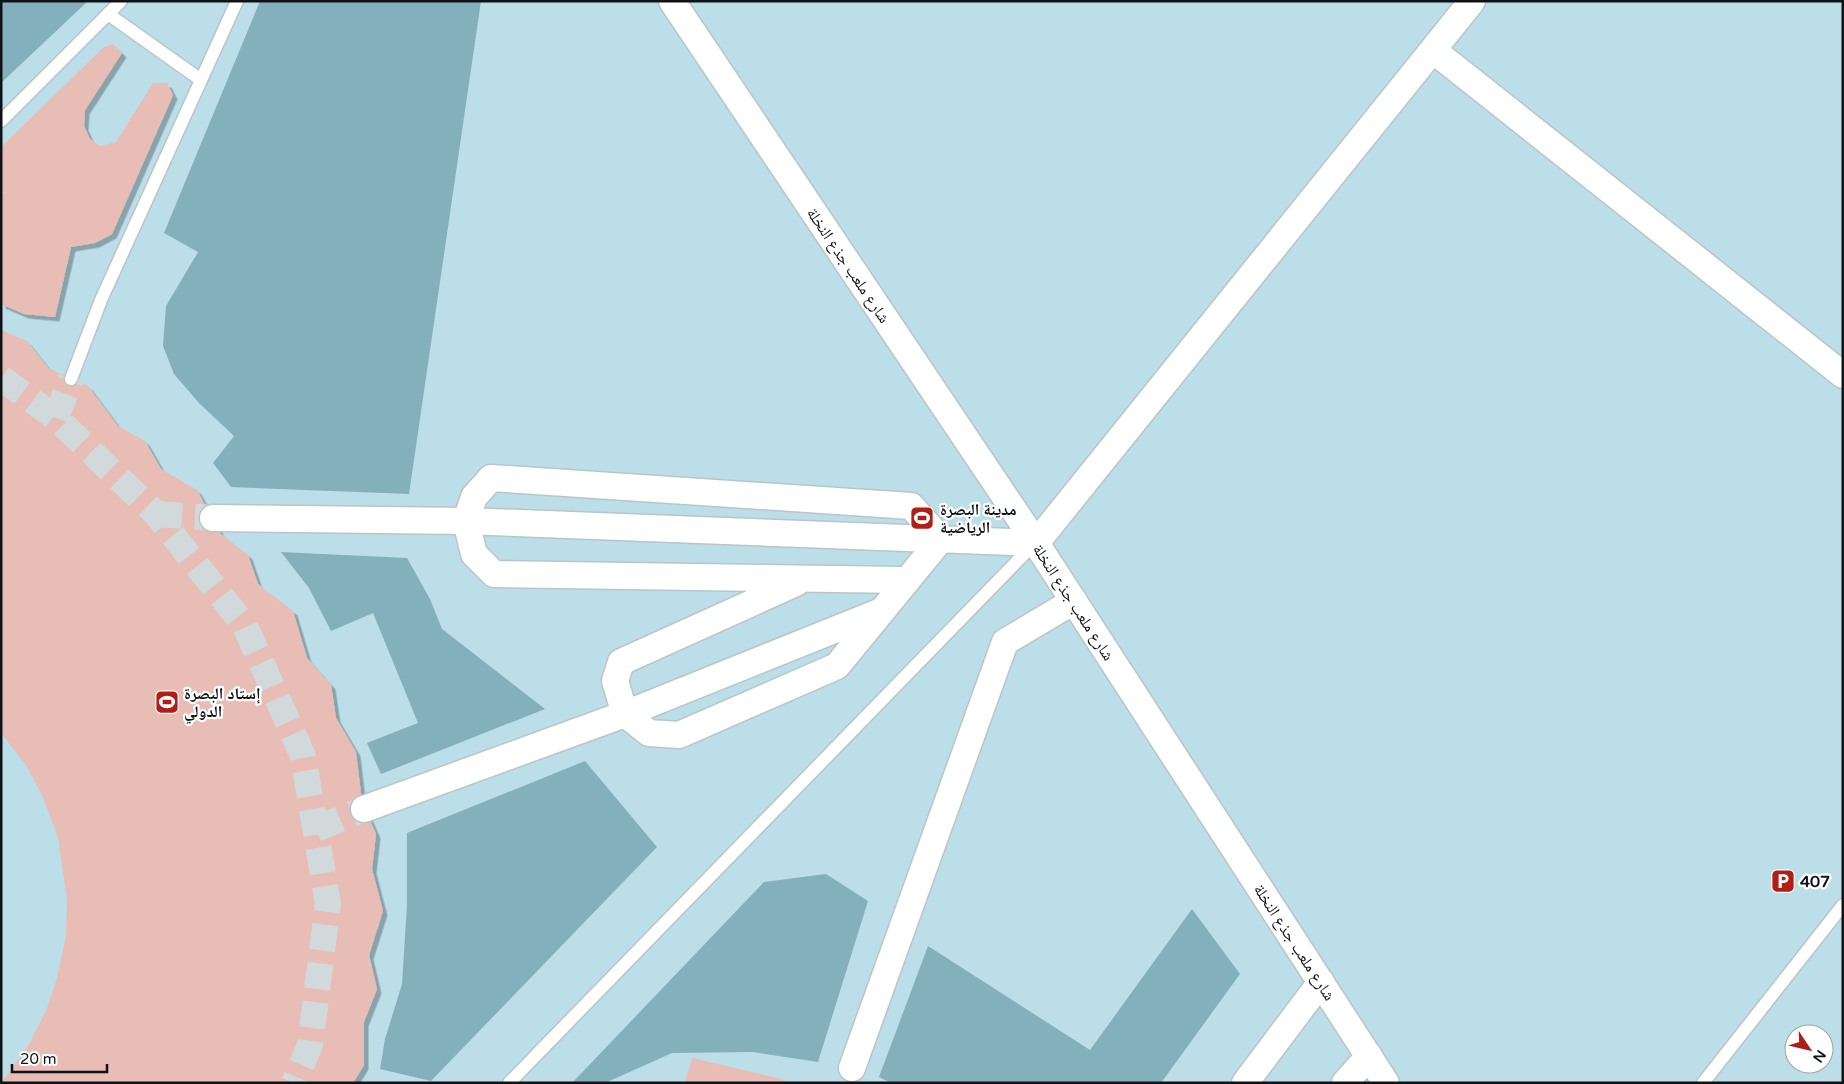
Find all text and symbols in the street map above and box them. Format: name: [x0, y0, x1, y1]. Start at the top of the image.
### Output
street label: شارع ملعب جذع النخلة: [802, 204, 894, 327]
place label: مدينة البصرة الرياضية: [940, 500, 1016, 538]
sports icon: مدينة البصرة الرياضية: [909, 505, 935, 531]
street label: شارع ملعب جذع النخلة: [1028, 541, 1118, 665]
place label: إستاد البصرة الدولي: [184, 684, 261, 724]
sports icon: إستاد البصرة الدولي: [154, 689, 180, 715]
parking icon: 407: [1770, 868, 1796, 894]
place label: 407: [1800, 872, 1830, 892]
street label: شارع ملعب جذع النخلة: [1249, 881, 1339, 1005]
north arrow: [1784, 1024, 1834, 1074]
scale bar: [12, 1042, 108, 1074]
text: N: [1809, 1047, 1829, 1066]
text: 20 m: [20, 1050, 57, 1068]

